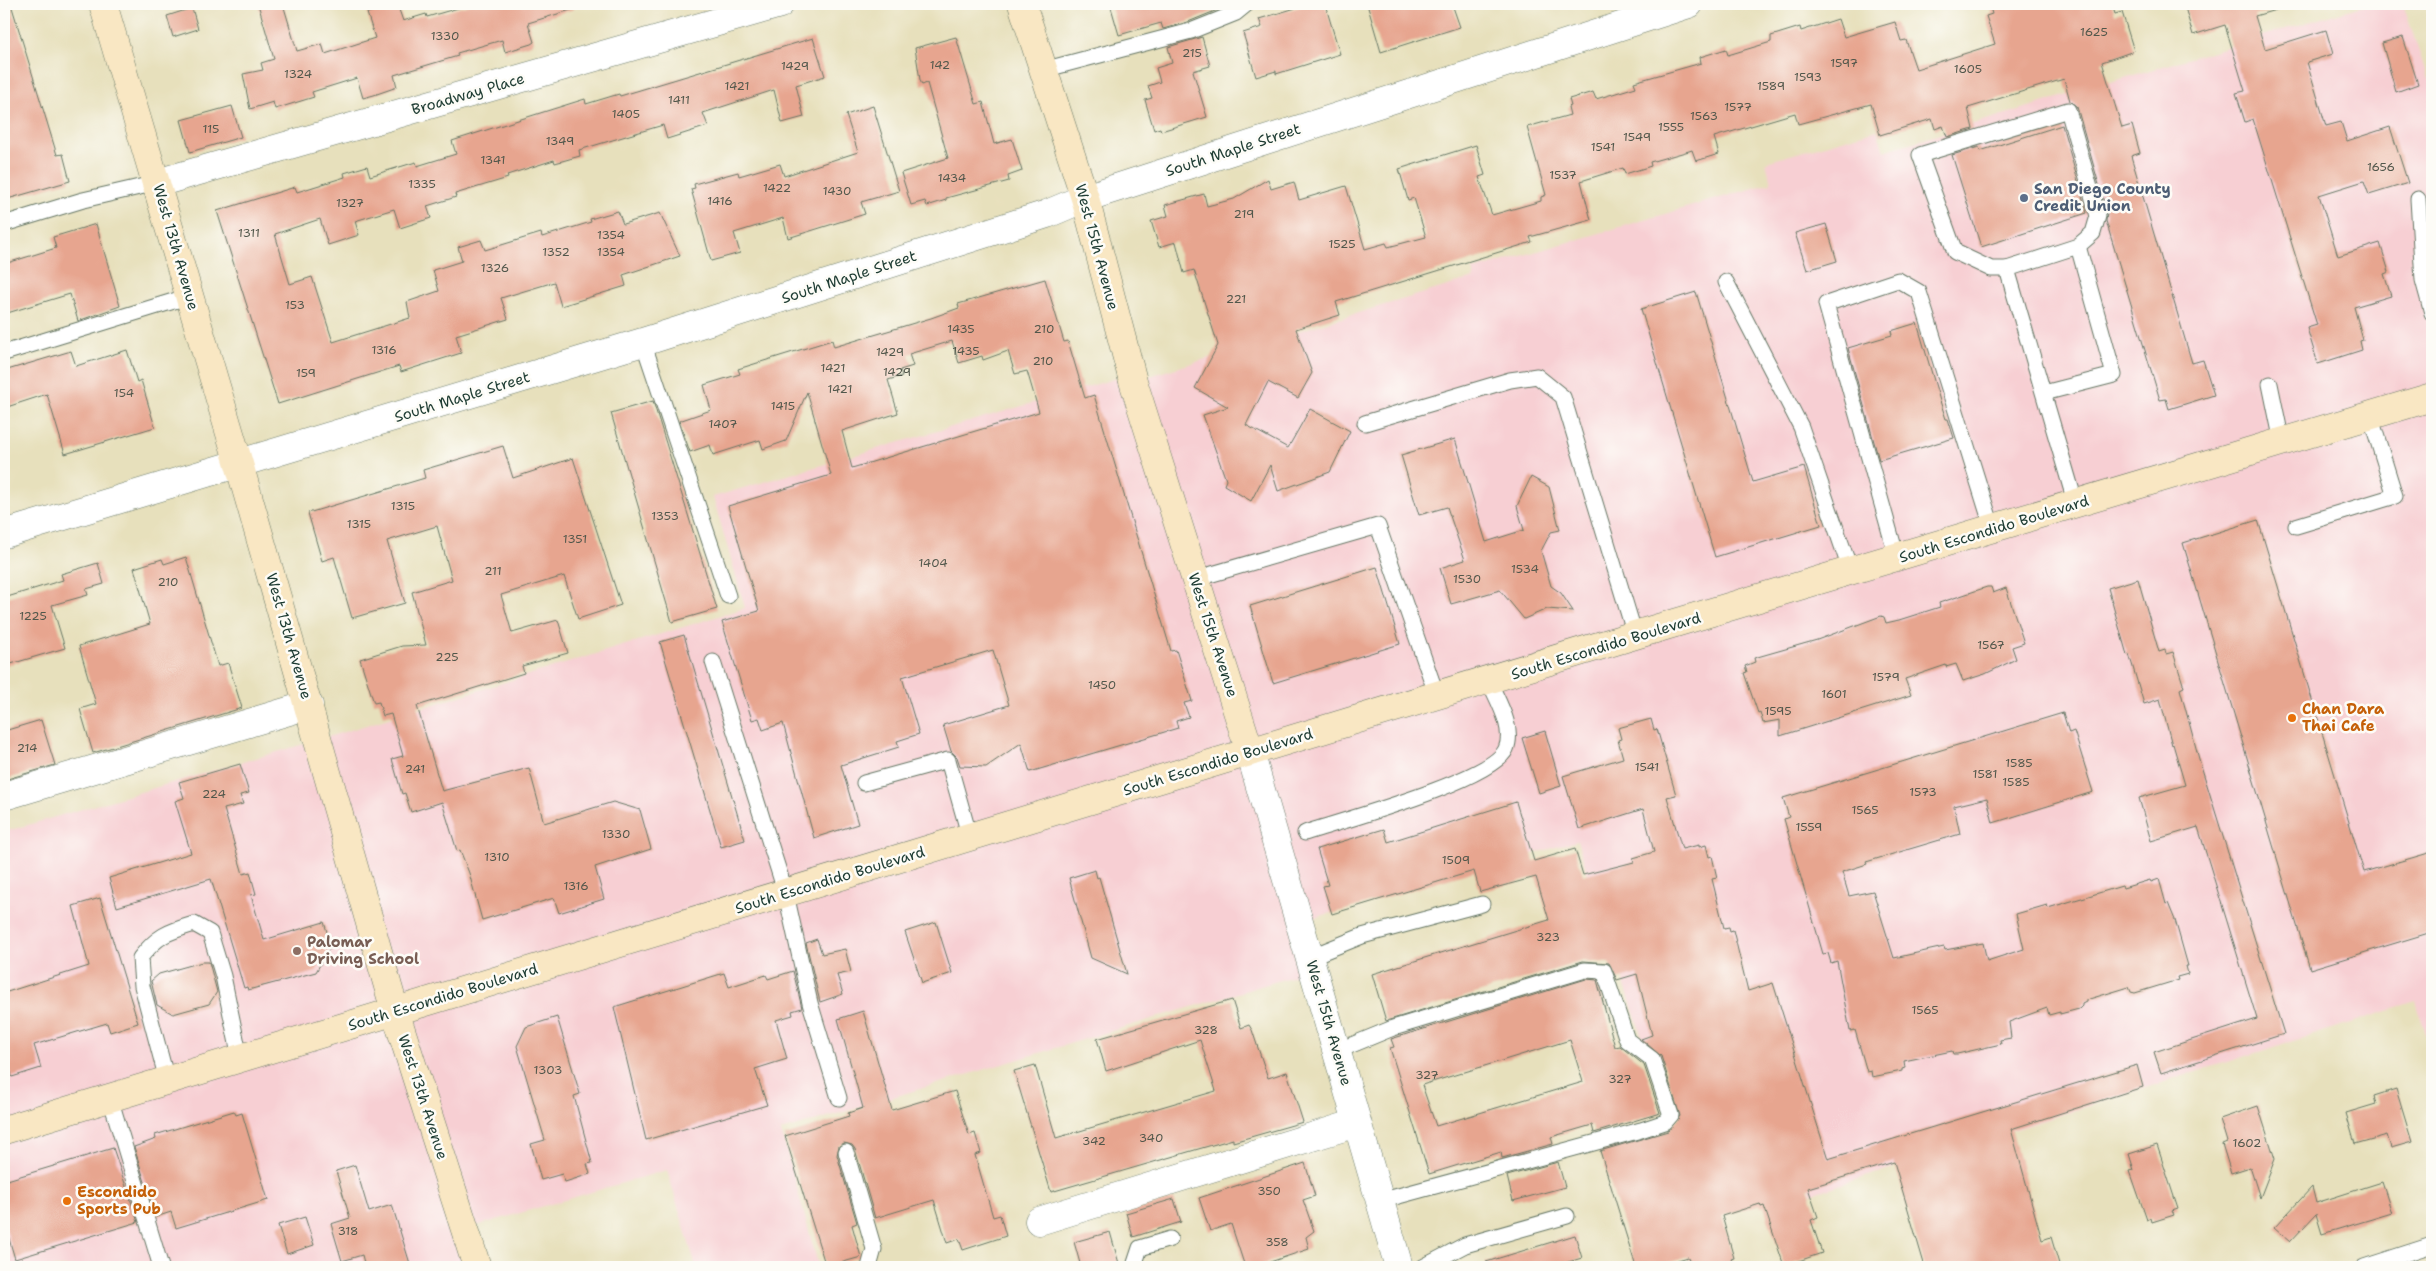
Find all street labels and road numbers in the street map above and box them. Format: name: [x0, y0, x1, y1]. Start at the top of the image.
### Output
street label: Broadway Place: [409, 68, 527, 120]
street label: South Maple Street: [1163, 119, 1303, 181]
street label: West 13th Avenue: [148, 182, 204, 312]
street label: West 15th Avenue: [1071, 182, 1123, 312]
street label: South Maple Street: [779, 246, 919, 308]
street label: South Maple Street: [392, 367, 532, 427]
street label: South Escondido Boulevard: [1897, 490, 2092, 567]
street label: West 15th Avenue: [1183, 570, 1243, 700]
street label: West 13th Avenue: [261, 571, 317, 701]
street label: South Escondido Boulevard: [1509, 607, 1704, 684]
street label: South Escondido Boulevard: [1121, 723, 1316, 800]
street label: South Escondido Boulevard: [733, 841, 928, 918]
street label: South Escondido Boulevard: [346, 958, 541, 1035]
street label: West 15th Avenue: [1301, 958, 1357, 1088]
street label: West 13th Avenue: [393, 1032, 453, 1162]

